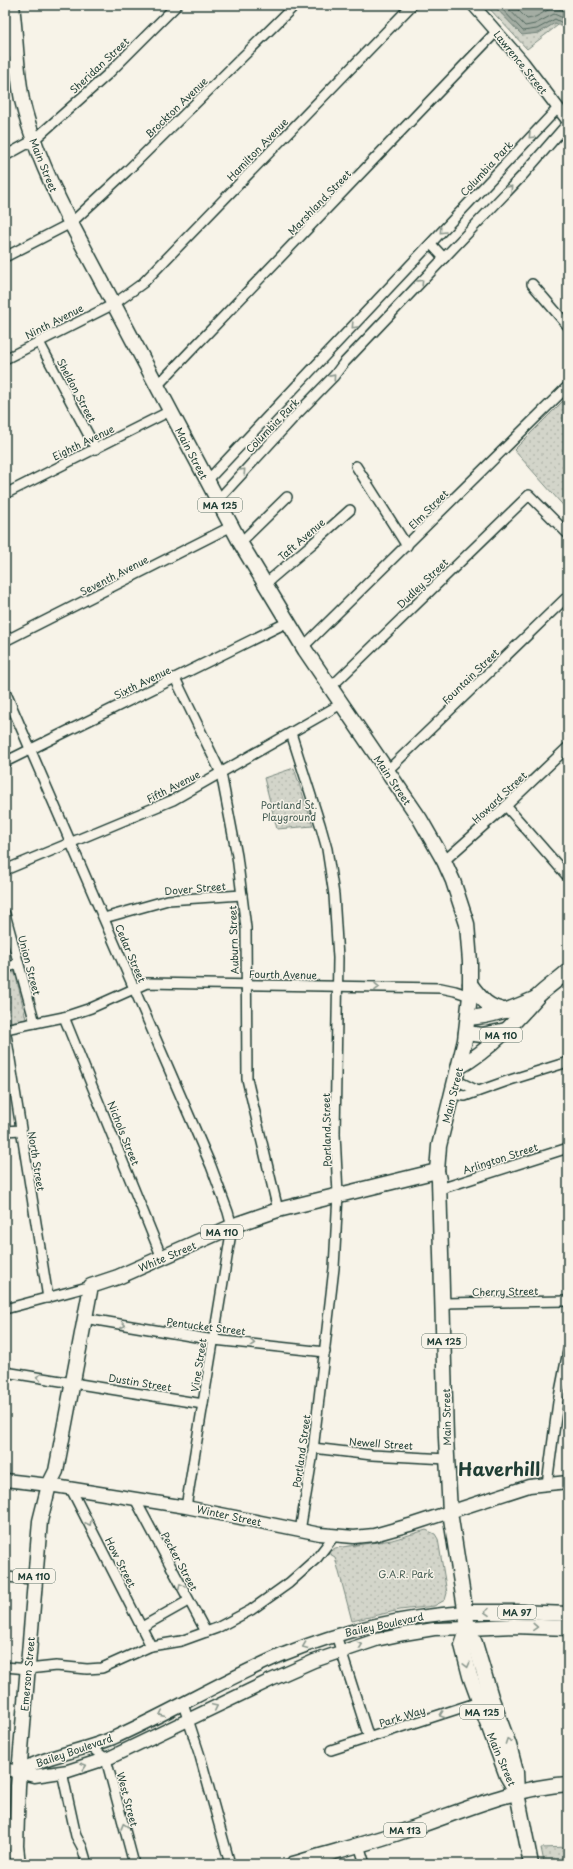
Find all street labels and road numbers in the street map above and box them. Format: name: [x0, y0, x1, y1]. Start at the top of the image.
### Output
street label: Lawrence Street: [491, 27, 551, 97]
street label: Sheridan Street: [66, 34, 132, 96]
street label: Brockton Avenue: [141, 73, 211, 141]
street label: Hamilton Avenue: [223, 114, 291, 184]
street label: Main Street: [26, 136, 62, 194]
street label: Columbia Park: [456, 137, 516, 199]
street label: Marshland Street: [284, 166, 354, 238]
street label: Ninth Avenue: [22, 300, 86, 342]
street label: Sheldon Street: [54, 355, 100, 425]
street label: Columbia Park: [242, 394, 302, 456]
street label: Eighth Avenue: [50, 420, 117, 463]
street label: Main Street: [172, 424, 212, 482]
street label: Elm Street: [405, 486, 451, 532]
road number: MA 125: [198, 498, 242, 512]
street label: Taft Avenue: [274, 514, 328, 564]
street label: Seventh Avenue: [77, 551, 151, 599]
street label: Dudley Street: [393, 555, 451, 611]
street label: Fountain Street: [438, 645, 502, 707]
street label: Sixth Avenue: [111, 661, 174, 702]
street label: Main Street: [371, 752, 415, 808]
street label: Fifth Avenue: [144, 766, 203, 806]
street label: Howard Street: [468, 768, 530, 826]
street label: Dover Street: [164, 878, 226, 898]
street label: Auburn Street: [224, 905, 242, 975]
street label: Cedar Street: [112, 922, 150, 984]
street label: Union Street: [15, 933, 45, 997]
street label: Fourth Avenue: [249, 966, 318, 982]
road number: MA 110: [480, 1028, 522, 1042]
street label: Main Street: [438, 1066, 466, 1124]
street label: Portland Street: [318, 1093, 334, 1167]
street label: Nichols Street: [104, 1099, 144, 1167]
street label: North Street: [25, 1130, 49, 1192]
street label: Arlington Street: [461, 1139, 539, 1177]
road number: MA 110: [201, 1225, 243, 1239]
street label: White Street: [136, 1237, 198, 1275]
street label: Cherry Street: [472, 1283, 538, 1300]
street label: Pentucket Street: [166, 1314, 246, 1338]
road number: MA 125: [422, 1334, 466, 1348]
street label: Vine Street: [186, 1337, 210, 1393]
street label: Dustin Street: [107, 1370, 173, 1394]
street label: Main Street: [438, 1388, 454, 1446]
street label: Portland Street: [288, 1413, 314, 1489]
street label: Newell Street: [348, 1433, 414, 1453]
street label: Winter Street: [195, 1501, 263, 1529]
street label: Pecker Street: [158, 1529, 202, 1593]
street label: How Street: [102, 1534, 140, 1590]
road number: MA 110: [13, 1569, 55, 1583]
road number: MA 97: [498, 1605, 536, 1619]
street label: Bailey Boulevard: [343, 1608, 425, 1641]
street label: Emerson Street: [16, 1636, 38, 1712]
street label: Park Way: [377, 1702, 427, 1730]
road number: MA 125: [460, 1705, 504, 1719]
street label: Bailey Boulevard: [34, 1730, 115, 1771]
street label: Main Street: [484, 1730, 520, 1788]
street label: West Street: [114, 1770, 142, 1828]
road number: MA 113: [384, 1823, 426, 1837]

